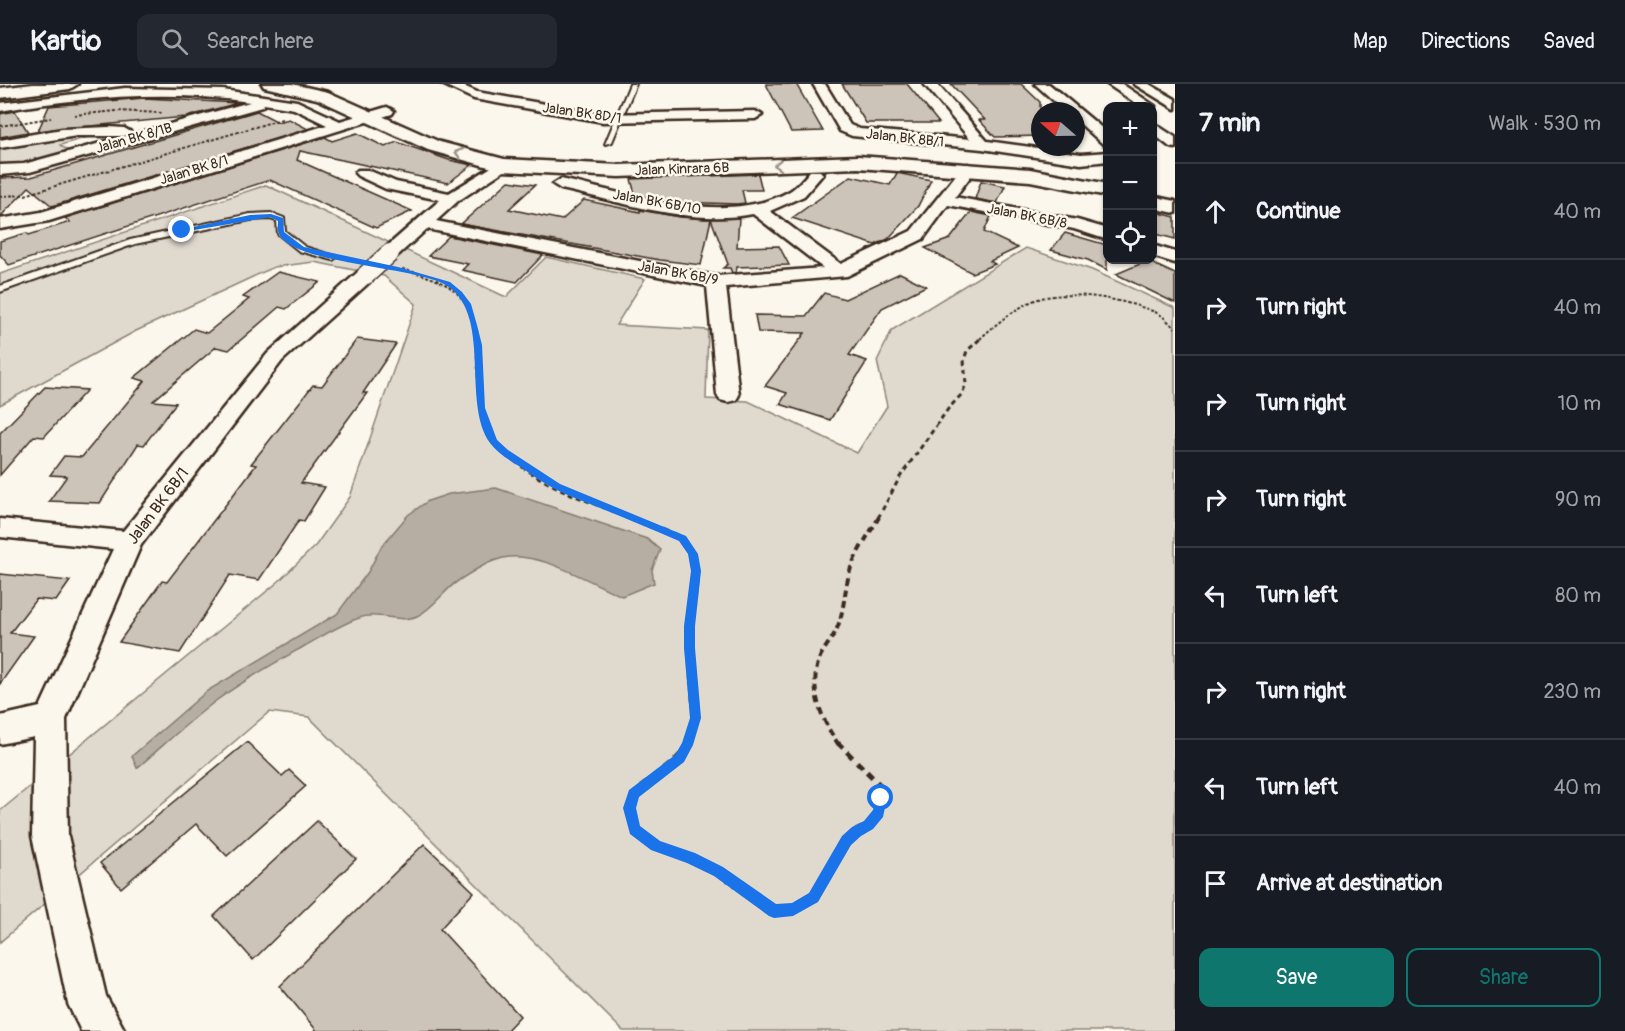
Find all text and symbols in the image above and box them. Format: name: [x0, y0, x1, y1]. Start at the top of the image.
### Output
search box: [137, 14, 557, 68]
text: Kartio: [30, 24, 101, 59]
icon: search: [158, 25, 191, 58]
text: Search here: [206, 27, 314, 55]
text: Map: [1353, 28, 1388, 55]
text: Directions: [1421, 28, 1510, 55]
text: Saved: [1543, 28, 1595, 55]
street label: Jalan BK 8D/1: [542, 99, 622, 127]
north arrow: [1031, 102, 1085, 156]
map controls: [1103, 102, 1157, 264]
button: +: [1103, 102, 1157, 156]
text: 7 min: [1199, 107, 1261, 139]
text: Walk · 530 m: [1489, 111, 1601, 136]
street label: Jalan BK 8/1B: [94, 119, 174, 157]
street label: Jalan BK 8B/1: [865, 125, 945, 151]
one-way arrow: [454, 148, 465, 160]
street label: Jalan BK 8/1: [158, 152, 230, 188]
button: −: [1103, 156, 1157, 210]
street label: Jalan Kinrara 6B: [635, 159, 730, 179]
one-way arrow: [774, 159, 783, 172]
street label: Jalan BK 6B/10: [612, 186, 702, 218]
icon: ahead: [1199, 195, 1232, 228]
text: Continue: [1256, 197, 1340, 225]
text: 40 m: [1554, 199, 1601, 224]
street label: Jalan BK 6B/8: [986, 200, 1068, 232]
button: locate: [1103, 210, 1157, 264]
route end: [168, 216, 194, 242]
street label: Jalan BK 6B/9: [636, 258, 720, 288]
icon: right: [1199, 291, 1232, 324]
text: Turn right: [1256, 293, 1346, 321]
text: 40 m: [1554, 295, 1601, 320]
icon: right: [1199, 387, 1232, 420]
text: Turn right: [1256, 389, 1346, 417]
text: 10 m: [1557, 391, 1601, 416]
street label: Jalan BK 6B/1: [123, 464, 193, 548]
icon: right: [1199, 483, 1232, 516]
text: Turn right: [1256, 485, 1346, 513]
text: 90 m: [1555, 487, 1601, 512]
icon: left: [1199, 579, 1232, 612]
text: Turn left: [1256, 581, 1338, 609]
text: 80 m: [1555, 583, 1601, 608]
icon: right: [1199, 675, 1232, 708]
text: Turn right: [1256, 677, 1346, 705]
text: 230 m: [1544, 679, 1601, 704]
icon: left: [1199, 771, 1232, 804]
text: Turn left: [1256, 773, 1338, 801]
text: 40 m: [1554, 775, 1601, 800]
route start: [867, 784, 893, 810]
icon: arrive: [1199, 867, 1232, 900]
text: Arrive at destination: [1256, 869, 1442, 897]
button: Save: [1199, 948, 1394, 1007]
button: Share: [1406, 948, 1601, 1007]

